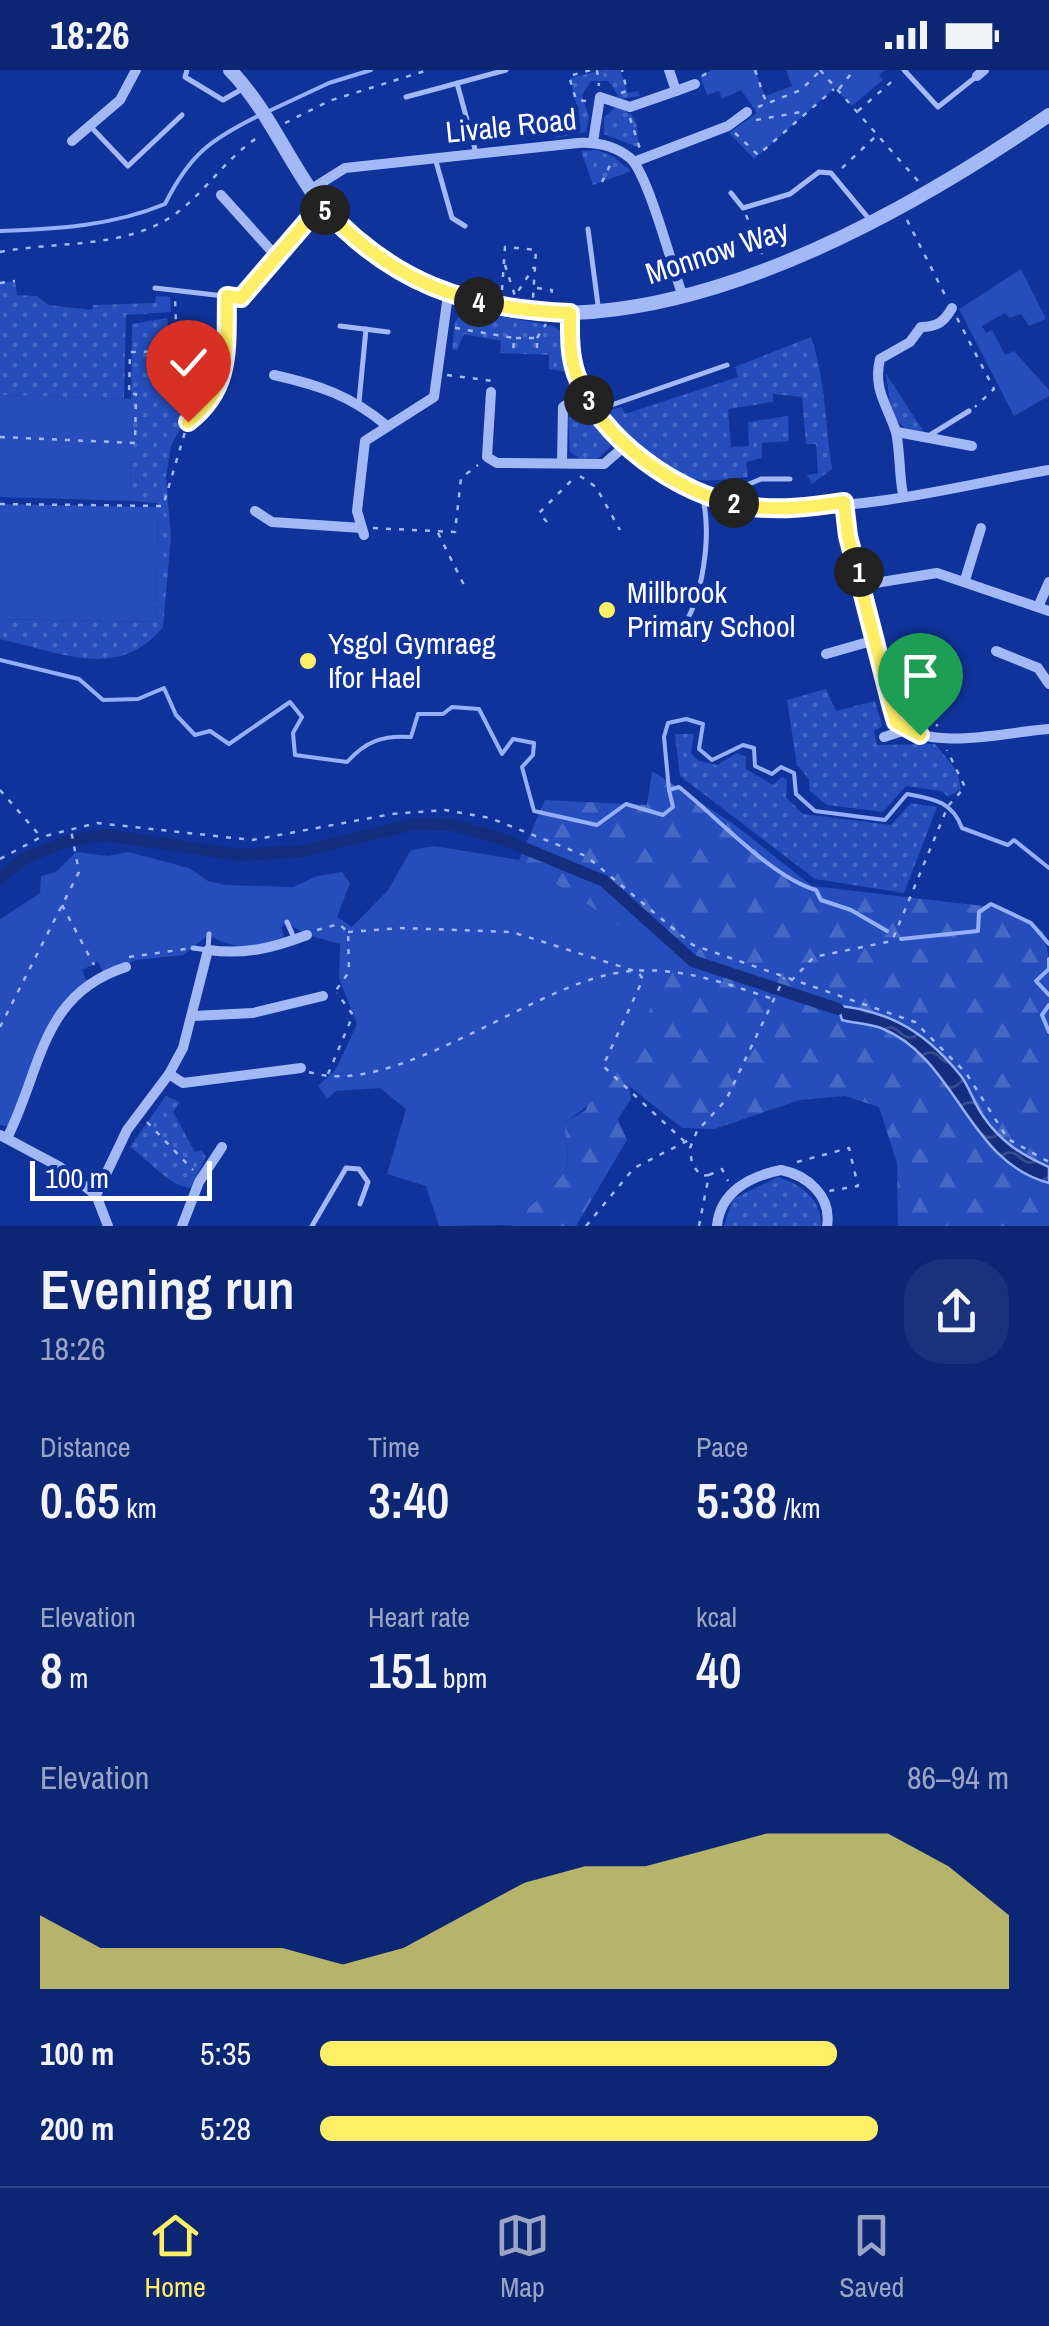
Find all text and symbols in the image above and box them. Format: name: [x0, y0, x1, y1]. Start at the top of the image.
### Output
text: 18:26: [50, 10, 130, 61]
street label: Livale Road: [444, 98, 578, 152]
pin: 5: [300, 185, 350, 235]
text: 5: [319, 191, 331, 229]
street label: Monnow Way: [640, 209, 794, 293]
pin: 4: [454, 277, 504, 327]
text: 4: [473, 283, 485, 321]
pin: [146, 320, 231, 423]
icon: check: [161, 335, 216, 390]
pin: 3: [564, 375, 614, 425]
text: 3: [583, 381, 595, 419]
pin: 2: [709, 478, 759, 528]
text: 2: [728, 484, 740, 522]
pin: 1: [834, 547, 884, 597]
text: 1: [853, 553, 865, 591]
place label: Millbrook Primary School: [627, 572, 795, 646]
marker: Millbrook Primary School: [596, 599, 618, 621]
place label: Ysgol Gymraeg Ifor Hael: [328, 623, 496, 697]
pin: [878, 633, 963, 736]
icon: arrive: [893, 648, 948, 703]
marker: Ysgol Gymraeg Ifor Hael: [297, 650, 319, 672]
scale bar: [30, 1156, 212, 1200]
text: 100 m: [45, 1159, 109, 1197]
text: Evening run: [40, 1252, 295, 1326]
button: share: [904, 1259, 1009, 1364]
text: 18:26: [40, 1327, 106, 1370]
text: Distance: [40, 1428, 131, 1466]
text: Time: [368, 1428, 420, 1466]
text: Pace: [696, 1428, 748, 1466]
text: 0.65: [40, 1466, 120, 1534]
text: 3:40: [368, 1466, 449, 1534]
text: 5:38: [696, 1466, 777, 1534]
text: km: [120, 1489, 157, 1527]
text: /km: [777, 1489, 821, 1527]
text: Elevation: [40, 1598, 136, 1636]
text: Heart rate: [368, 1598, 470, 1636]
text: kcal: [696, 1598, 737, 1636]
text: 8: [40, 1636, 63, 1704]
text: 151: [368, 1636, 436, 1704]
text: 40: [696, 1636, 742, 1704]
text: m: [63, 1659, 88, 1697]
text: bpm: [436, 1659, 487, 1697]
text: Elevation: [40, 1756, 149, 1799]
text: 86–94 m: [907, 1756, 1009, 1799]
text: 100 m: [40, 2032, 114, 2075]
text: 5:35: [200, 2032, 251, 2075]
text: 200 m: [40, 2107, 114, 2150]
text: 5:28: [200, 2107, 251, 2150]
tab: Home: [145, 2208, 206, 2306]
tab: Map: [495, 2208, 550, 2306]
tab: Saved: [839, 2208, 904, 2306]

